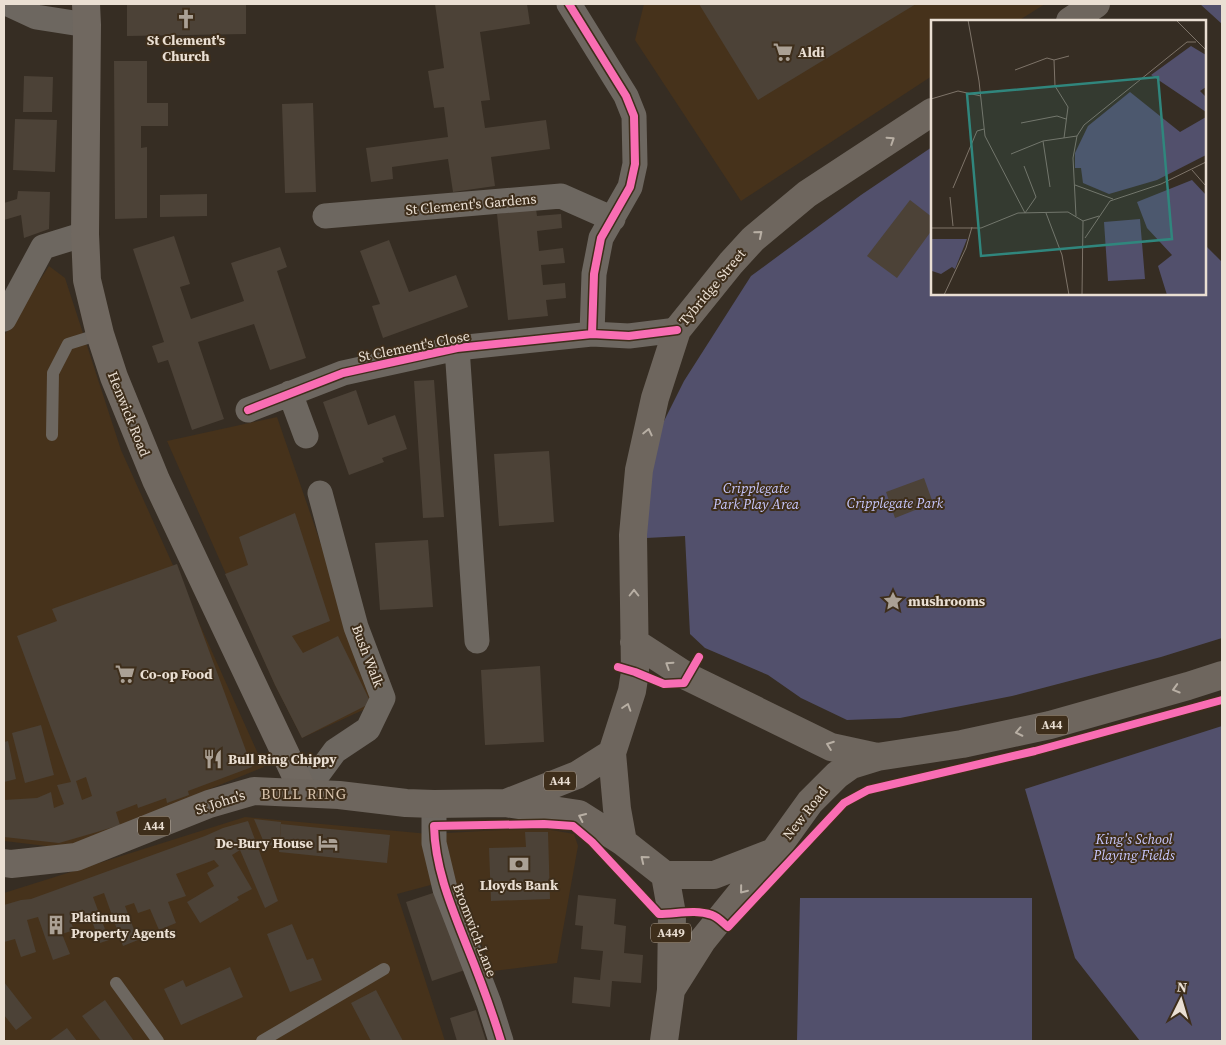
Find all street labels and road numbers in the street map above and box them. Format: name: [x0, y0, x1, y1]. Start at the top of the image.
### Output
street label: St Clement's Gardens: [405, 188, 537, 220]
street label: Tybridge Street: [674, 244, 750, 330]
street label: St Clement's Close: [357, 325, 471, 367]
street label: Henwick Road: [103, 368, 155, 460]
street label: Bush Walk: [347, 622, 389, 690]
road number: A44: [1036, 716, 1068, 734]
road number: A44: [544, 771, 576, 790]
street label: New Road: [778, 782, 832, 844]
street label: St John's: [192, 784, 248, 820]
road number: A44: [138, 816, 170, 836]
street label: Bromwich Lane: [448, 880, 502, 980]
road number: A449: [651, 924, 691, 942]

